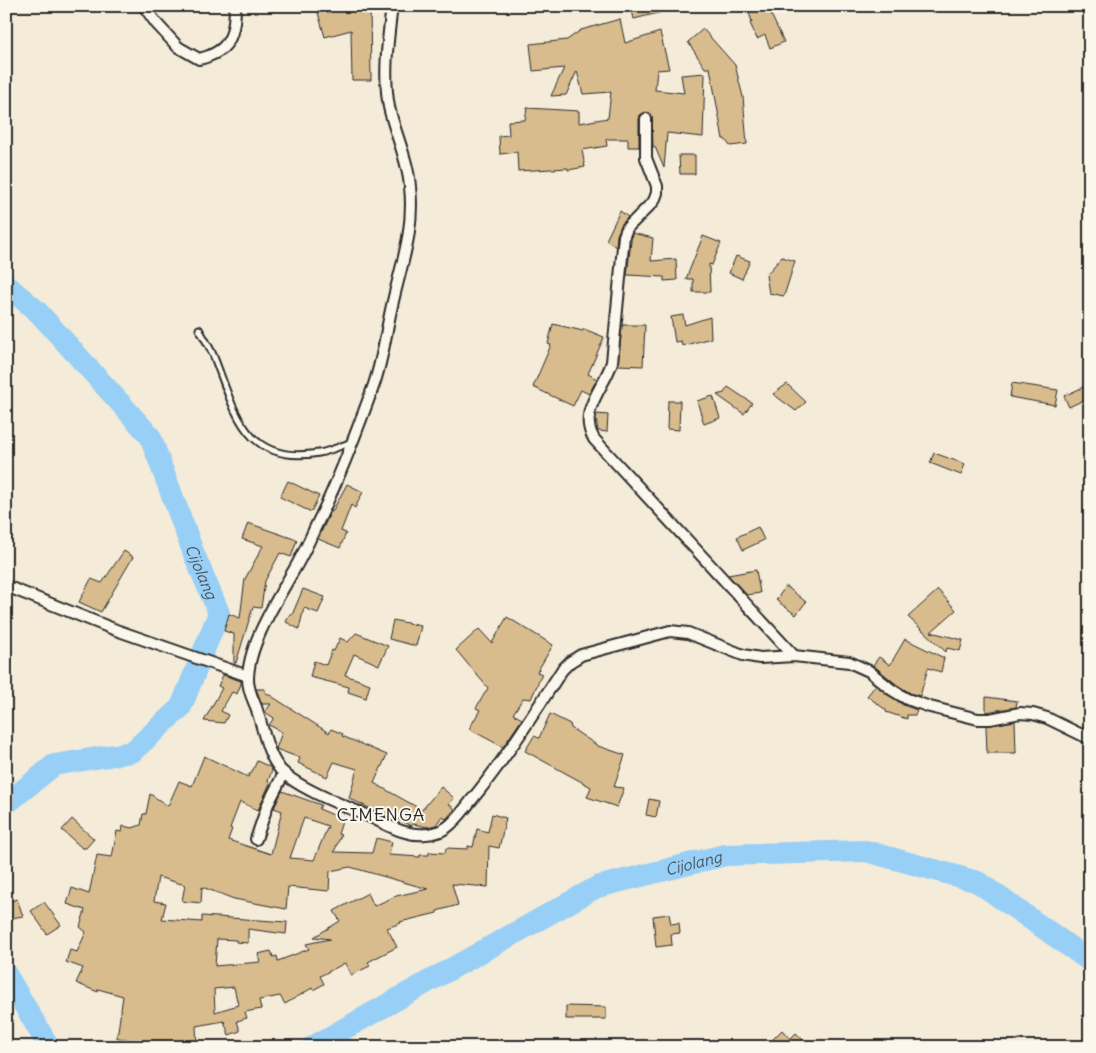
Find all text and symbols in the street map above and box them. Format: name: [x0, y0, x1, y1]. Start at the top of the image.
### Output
water label: Cijolang: [181, 541, 222, 603]
district label: CIMENGA: [337, 803, 425, 826]
water label: Cijolang: [663, 846, 725, 880]

